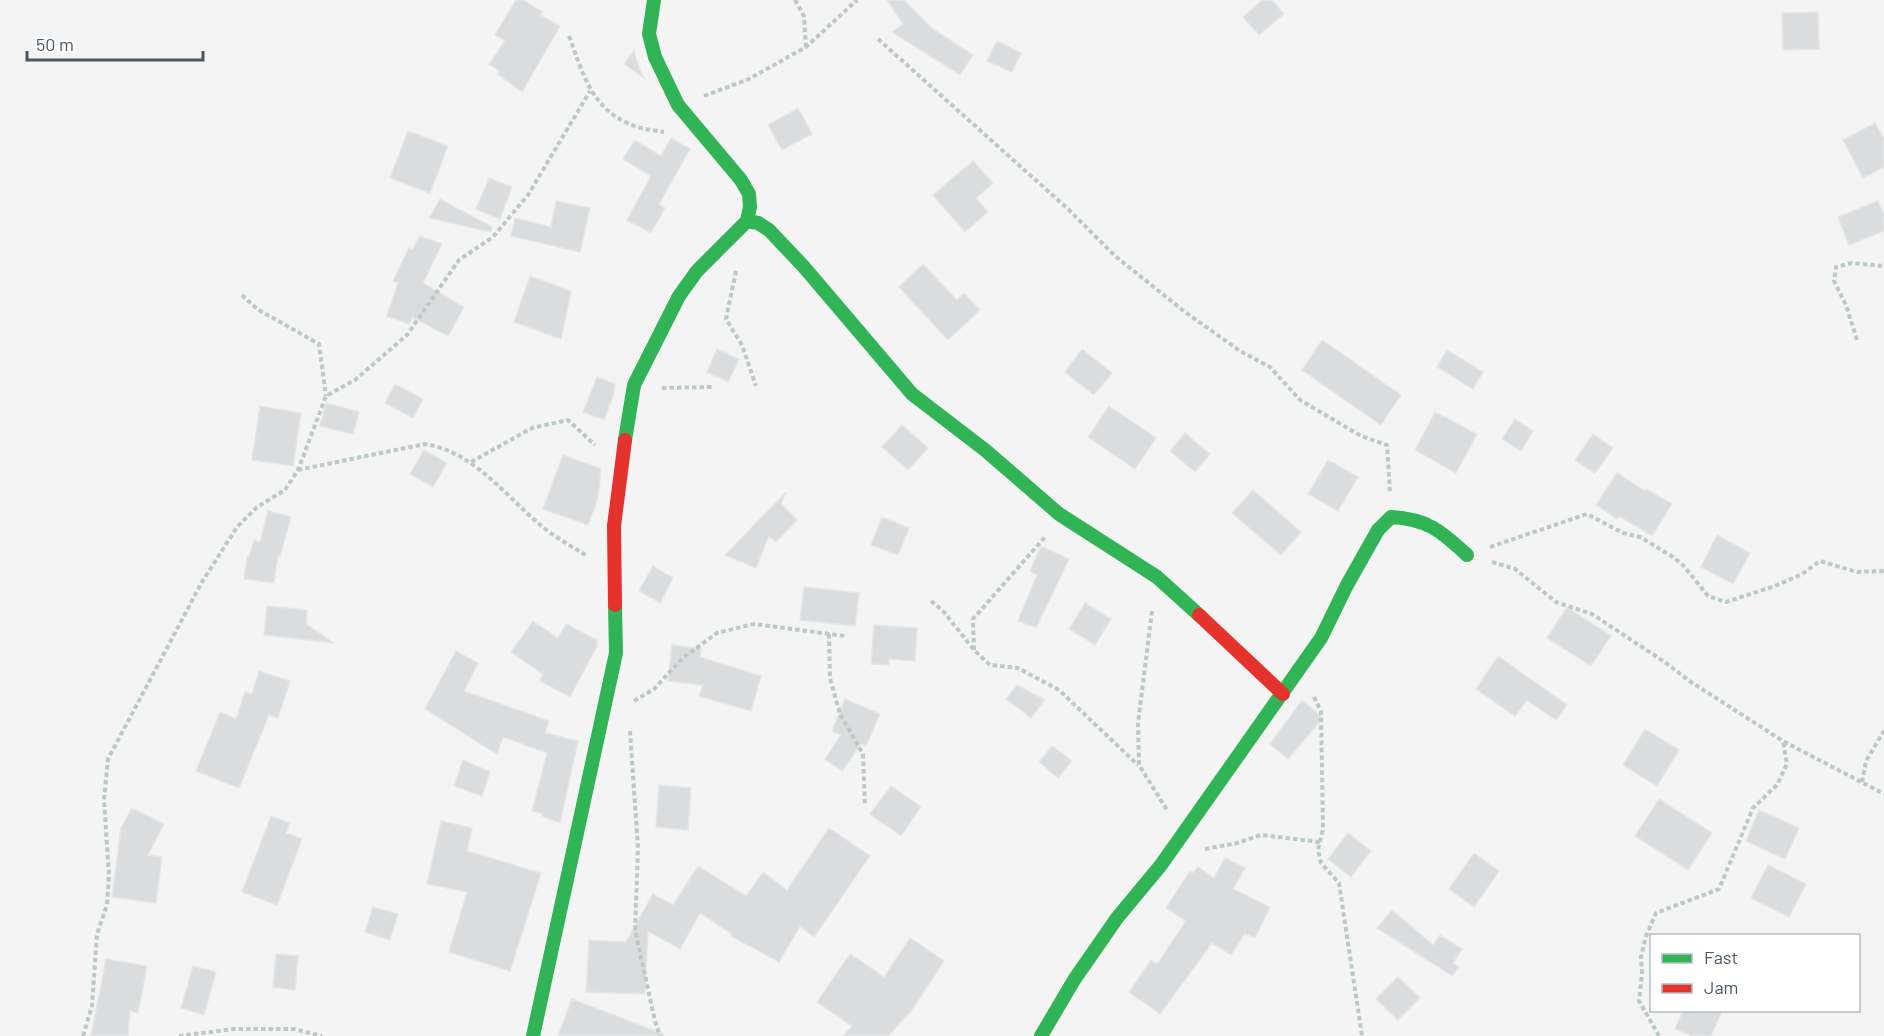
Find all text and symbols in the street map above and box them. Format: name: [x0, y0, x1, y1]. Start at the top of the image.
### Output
scale bar: [27, 24, 202, 62]
text: 50 m: [36, 33, 74, 55]
legend: [1650, 934, 1860, 1012]
text: Fast: [1704, 946, 1738, 968]
text: Jam: [1704, 976, 1738, 998]

